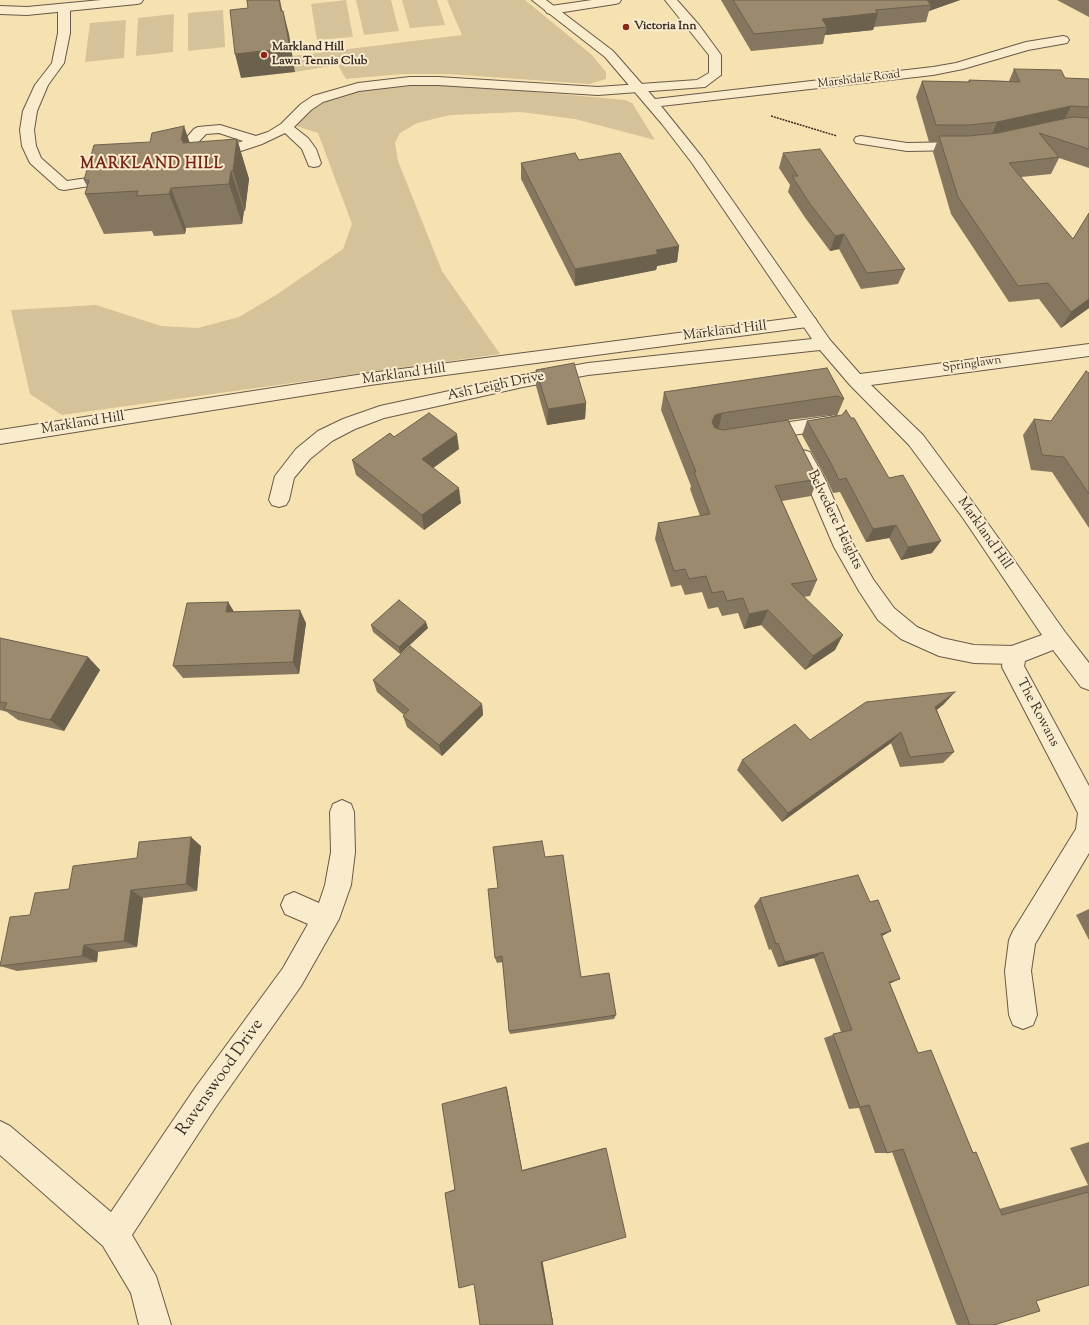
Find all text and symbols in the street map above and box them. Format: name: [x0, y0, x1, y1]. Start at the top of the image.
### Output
place label: Victoria Inn: [634, 20, 696, 34]
marker: Victoria Inn: [621, 22, 631, 32]
place label: Markland Hill Lawn Tennis Club: [272, 41, 367, 69]
marker: Markland Hill Lawn Tennis Club: [259, 50, 269, 60]
street label: Marshdale Road: [817, 68, 901, 92]
district label: MARKLAND HILL: [80, 156, 224, 174]
street label: Markland Hill: [682, 319, 768, 345]
street label: Springlawn: [942, 354, 1002, 376]
street label: Markland Hill: [361, 361, 447, 389]
street label: Ash Leigh Drive: [446, 369, 546, 405]
street label: Markland Hill: [40, 409, 126, 439]
street label: Belvedere Heights: [803, 468, 865, 572]
street label: Markland Hill: [953, 495, 1015, 573]
street label: The Rowans: [1012, 676, 1062, 750]
street label: Ravenswood Drive: [173, 1016, 269, 1140]

